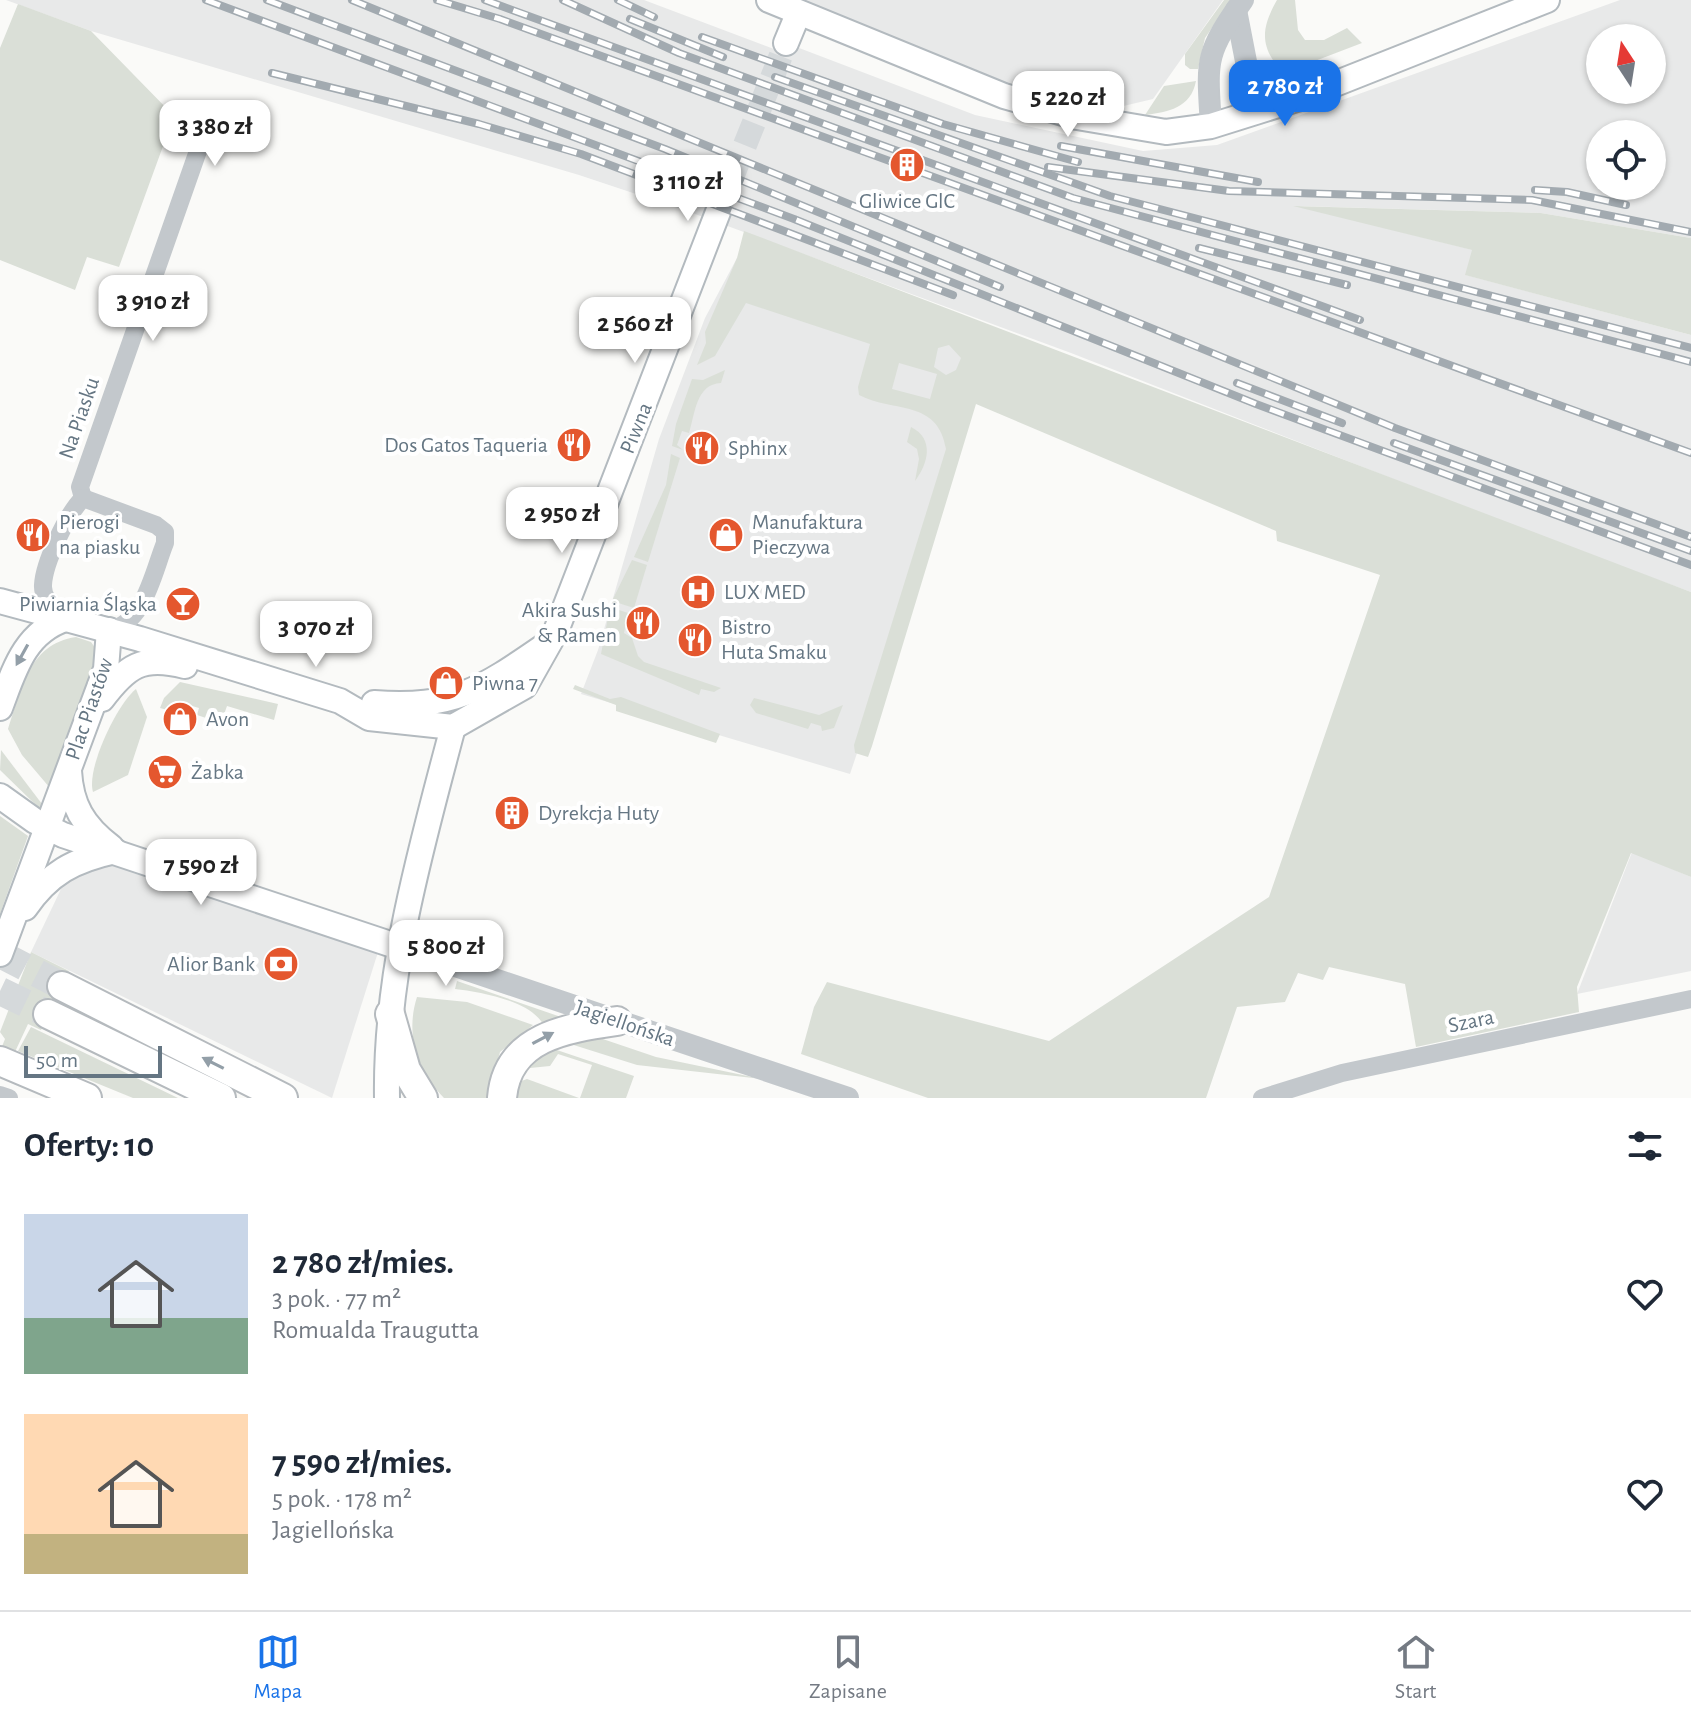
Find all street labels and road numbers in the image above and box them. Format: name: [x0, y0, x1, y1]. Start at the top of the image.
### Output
street label: Na Piasku: [55, 374, 103, 462]
street label: Piwna: [616, 399, 656, 457]
street label: Plac Piastów: [61, 655, 117, 763]
street label: Jagiellońska: [573, 996, 677, 1050]
street label: Szara: [1446, 1005, 1496, 1037]

